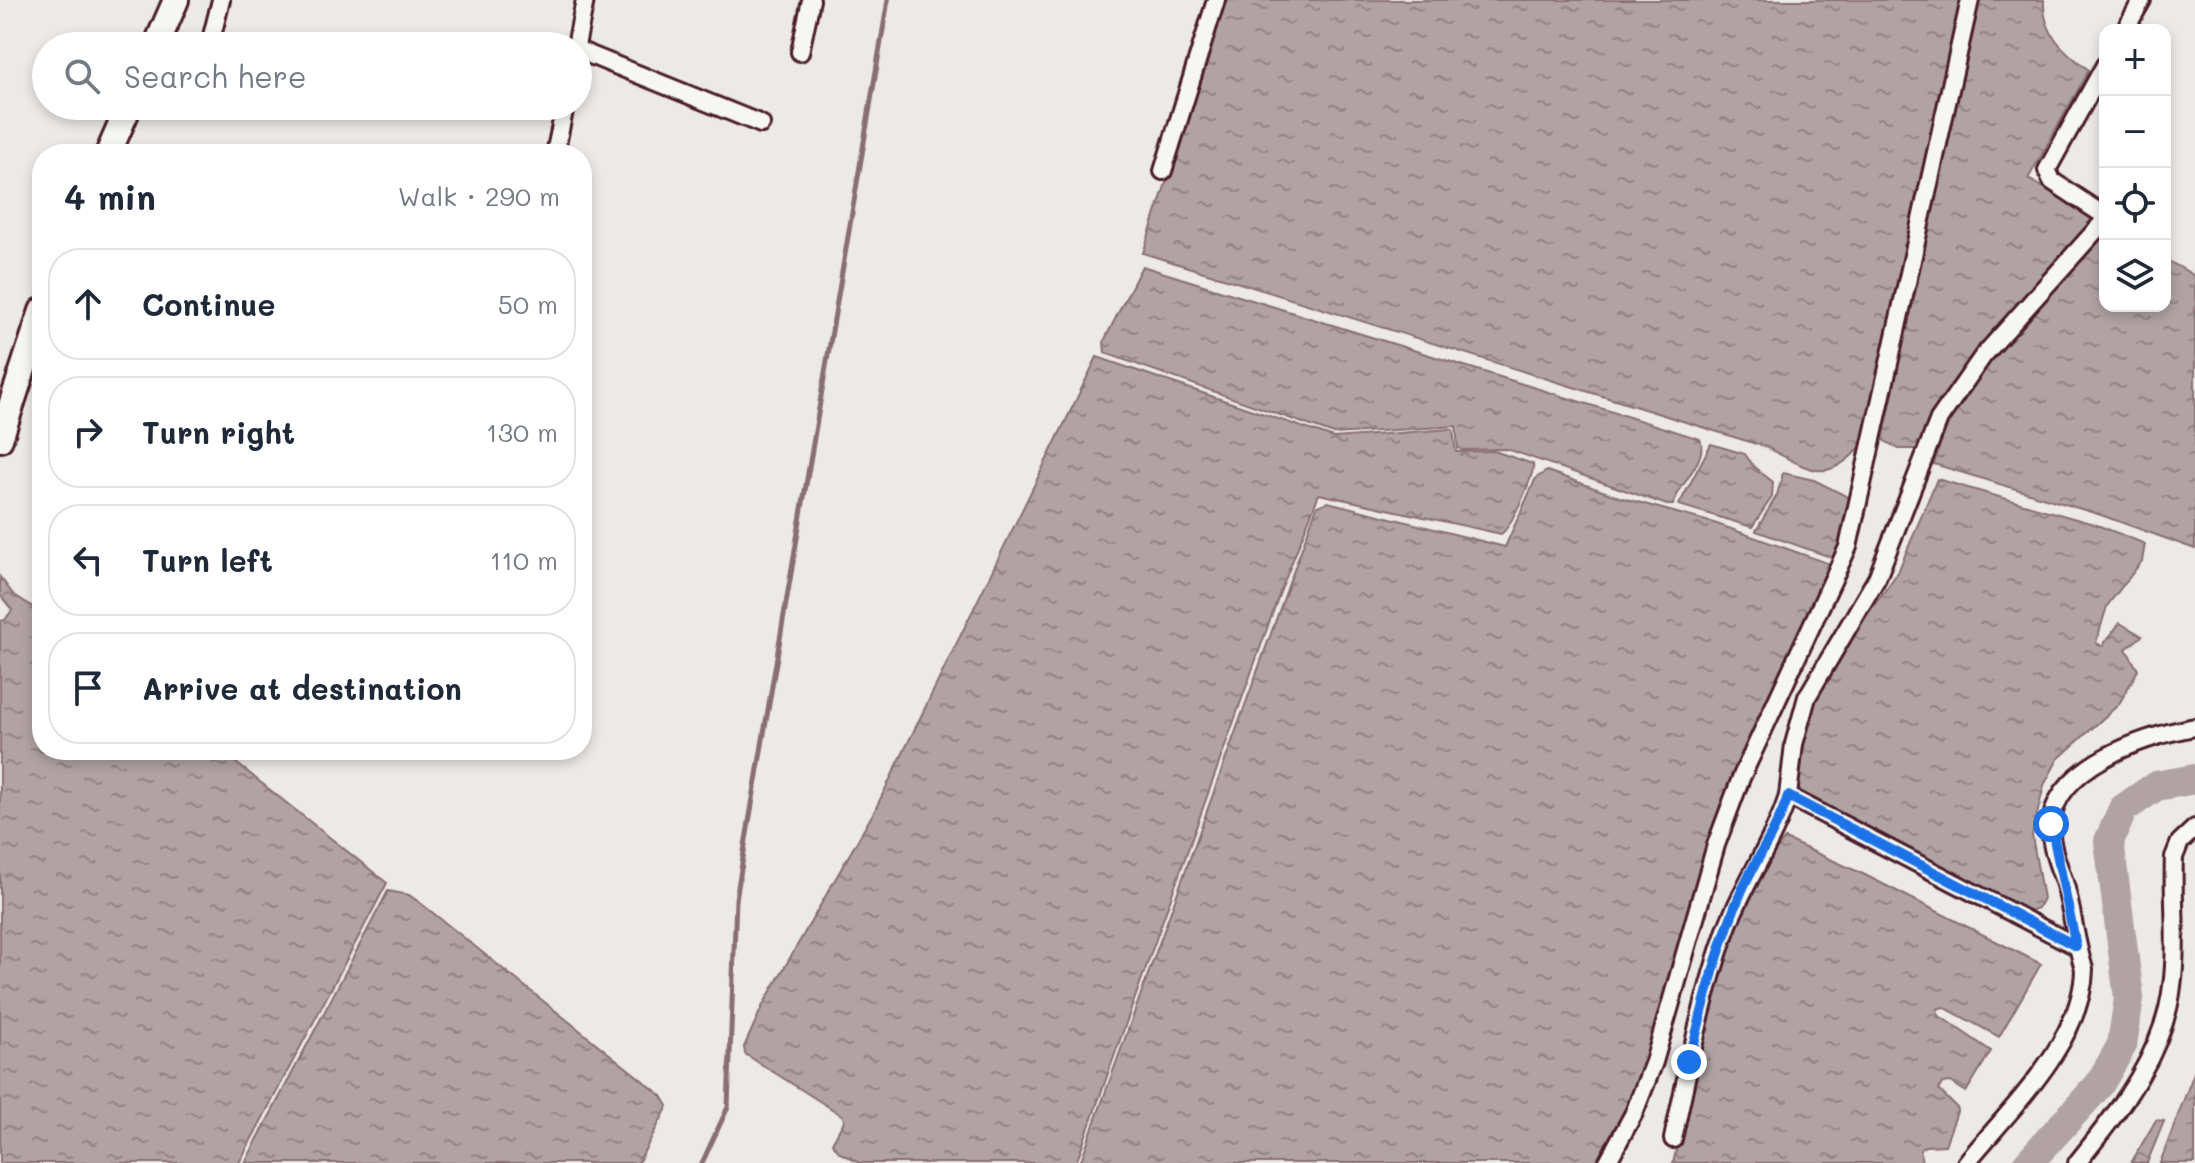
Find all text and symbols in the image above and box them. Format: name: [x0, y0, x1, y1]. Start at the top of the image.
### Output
map controls: [2099, 24, 2171, 312]
button: +: [2099, 24, 2171, 96]
search box: [32, 32, 592, 120]
icon: search: [60, 54, 104, 98]
text: Search here: [124, 56, 307, 96]
button: −: [2099, 96, 2171, 168]
button: locate: [2099, 168, 2171, 240]
text: 4 min: [64, 174, 156, 219]
text: Walk · 290 m: [398, 179, 560, 213]
button: layers: [2099, 240, 2171, 312]
icon: ahead: [66, 282, 110, 326]
text: Continue: [142, 284, 275, 324]
text: 50 m: [498, 287, 558, 321]
icon: right: [66, 410, 110, 454]
text: Turn right: [142, 412, 295, 452]
text: 130 m: [486, 415, 558, 449]
icon: left: [66, 538, 110, 582]
text: Turn left: [142, 540, 273, 580]
text: 110 m: [490, 543, 558, 577]
icon: arrive: [66, 666, 110, 710]
text: Arrive at destination: [142, 668, 462, 708]
route start: [2033, 806, 2069, 842]
route end: [1671, 1044, 1707, 1080]

